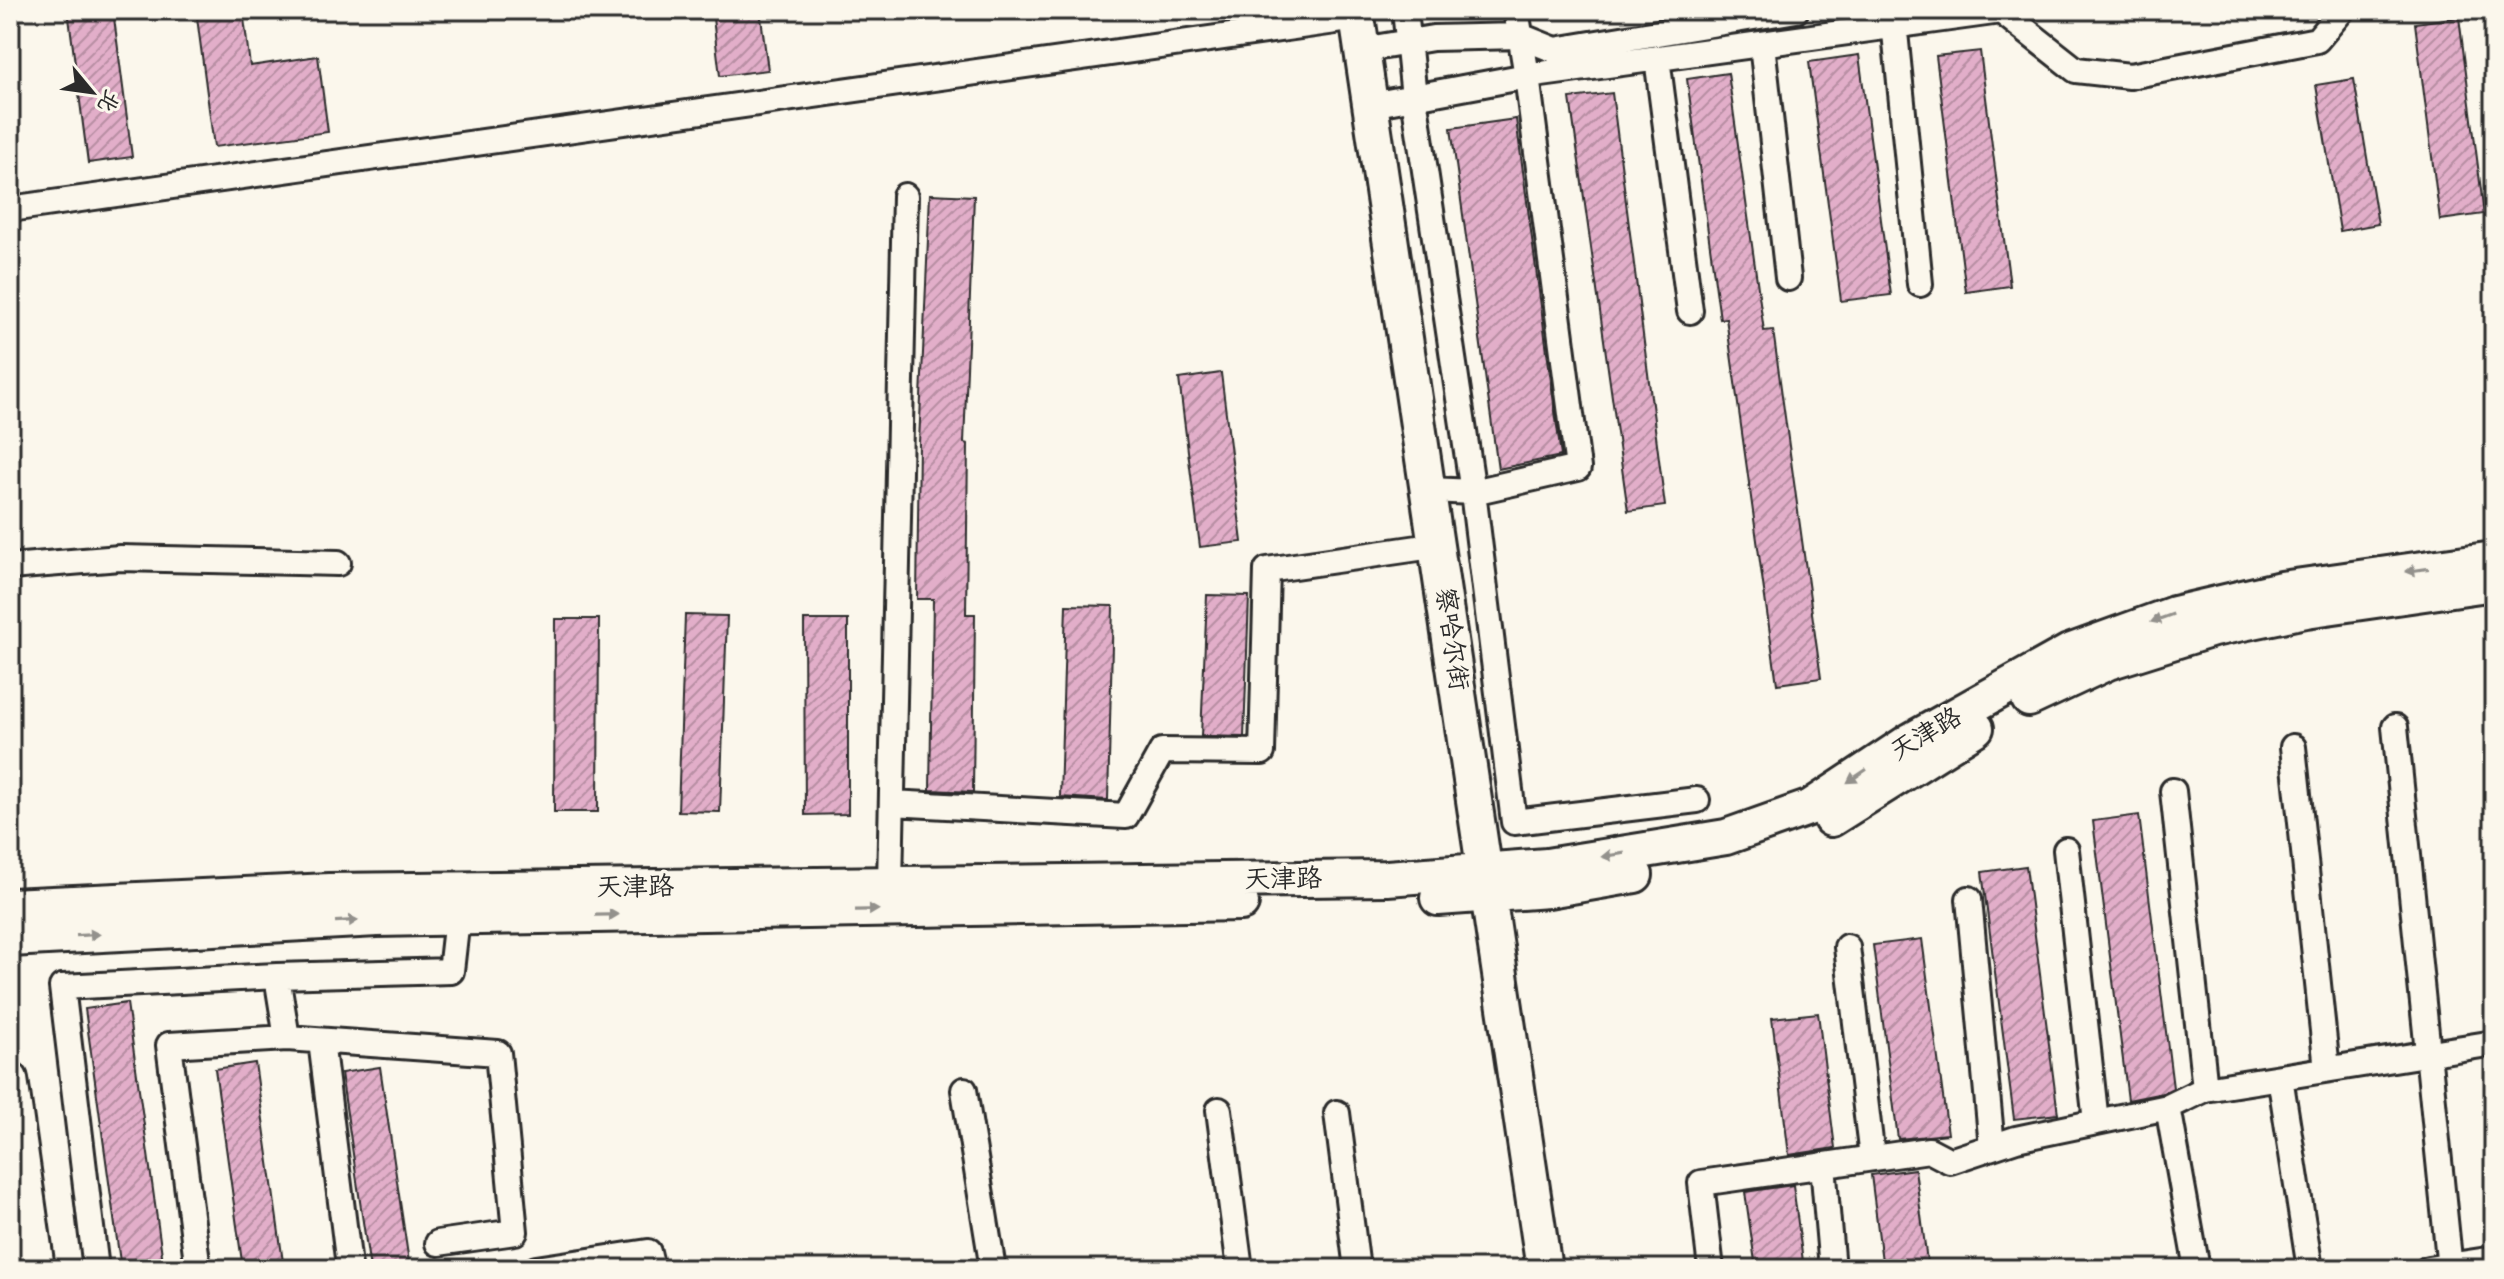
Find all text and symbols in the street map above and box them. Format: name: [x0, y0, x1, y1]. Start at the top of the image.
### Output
north arrow: [52, 52, 132, 132]
text: 北: [92, 85, 125, 117]
one-way arrow: [2404, 564, 2429, 577]
street label: 察哈尔街: [1430, 585, 1474, 693]
one-way arrow: [2150, 613, 2174, 625]
street label: 天津路: [1885, 701, 1967, 767]
one-way arrow: [1847, 768, 1868, 783]
one-way arrow: [1600, 849, 1625, 862]
street label: 天津路: [1244, 863, 1322, 895]
street label: 天津路: [596, 871, 674, 903]
one-way arrow: [855, 904, 880, 916]
one-way arrow: [595, 909, 620, 921]
one-way arrow: [335, 914, 360, 927]
one-way arrow: [76, 928, 101, 941]

